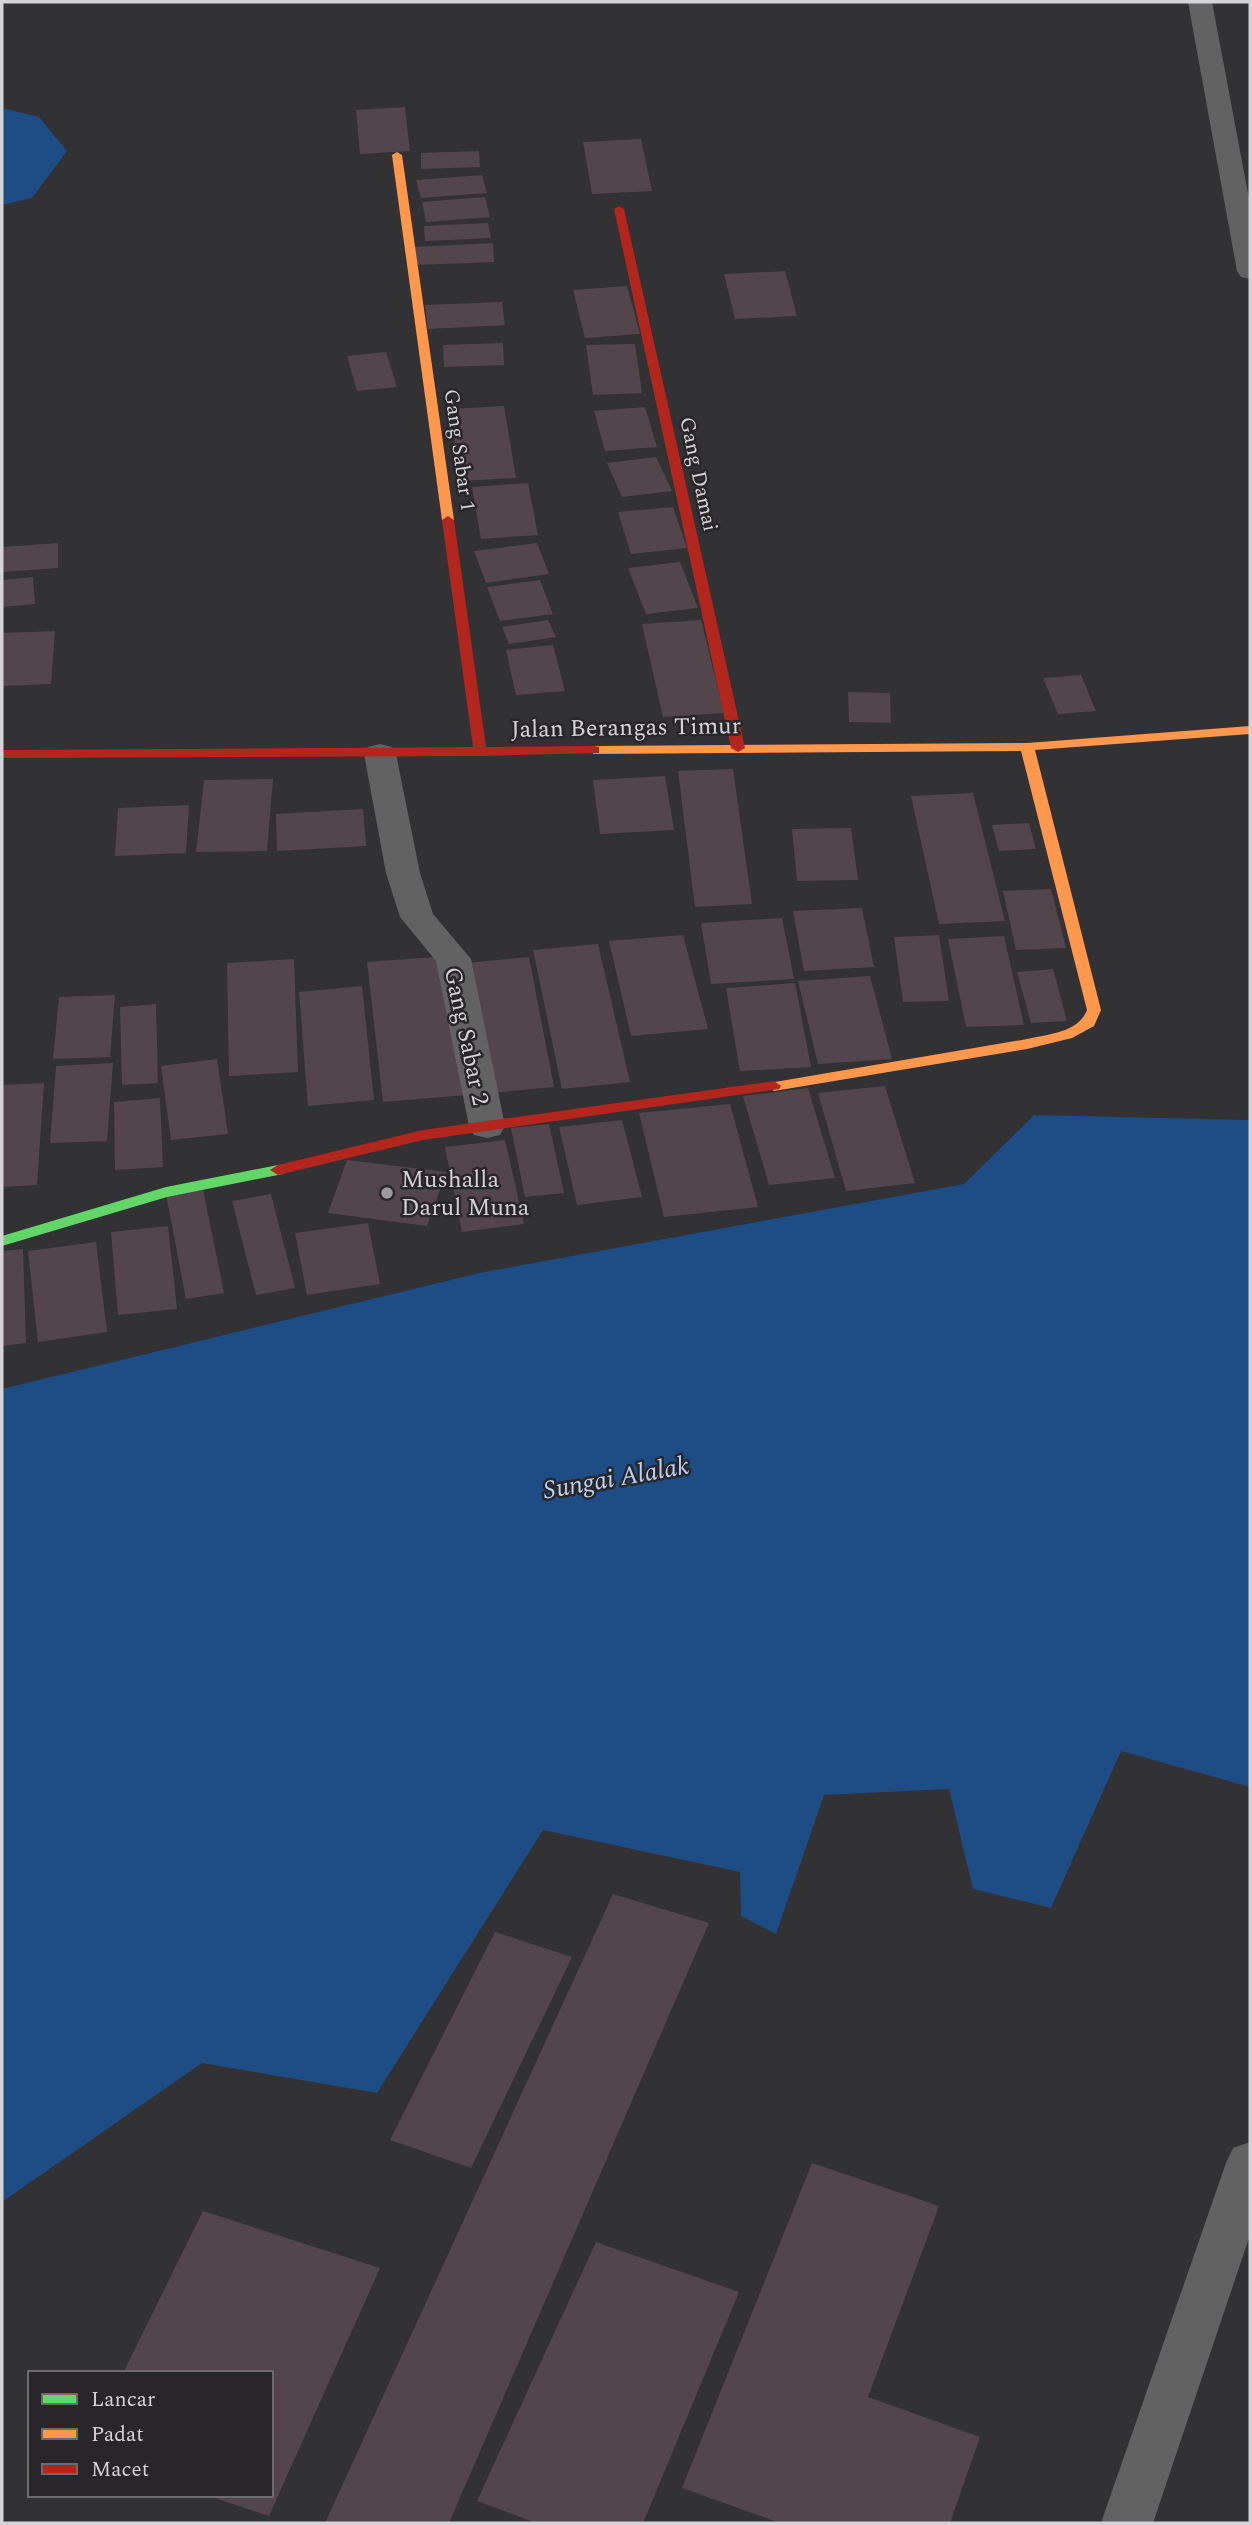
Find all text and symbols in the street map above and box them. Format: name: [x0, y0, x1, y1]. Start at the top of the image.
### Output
street label: Gang Sabar 1: [435, 387, 483, 513]
street label: Gang Damai: [670, 414, 726, 535]
street label: Jalan Berangas Timur: [511, 708, 741, 748]
street label: Gang Sabar 2: [434, 964, 498, 1109]
place label: Mushalla Darul Muna: [401, 1162, 530, 1226]
marker: Mushalla Darul Muna: [379, 1185, 395, 1201]
water label: Sungai Alalak: [540, 1445, 692, 1510]
legend: [28, 2371, 273, 2497]
text: Lancar: [91, 2384, 155, 2416]
text: Padat: [91, 2419, 144, 2451]
text: Macet: [91, 2454, 149, 2486]

